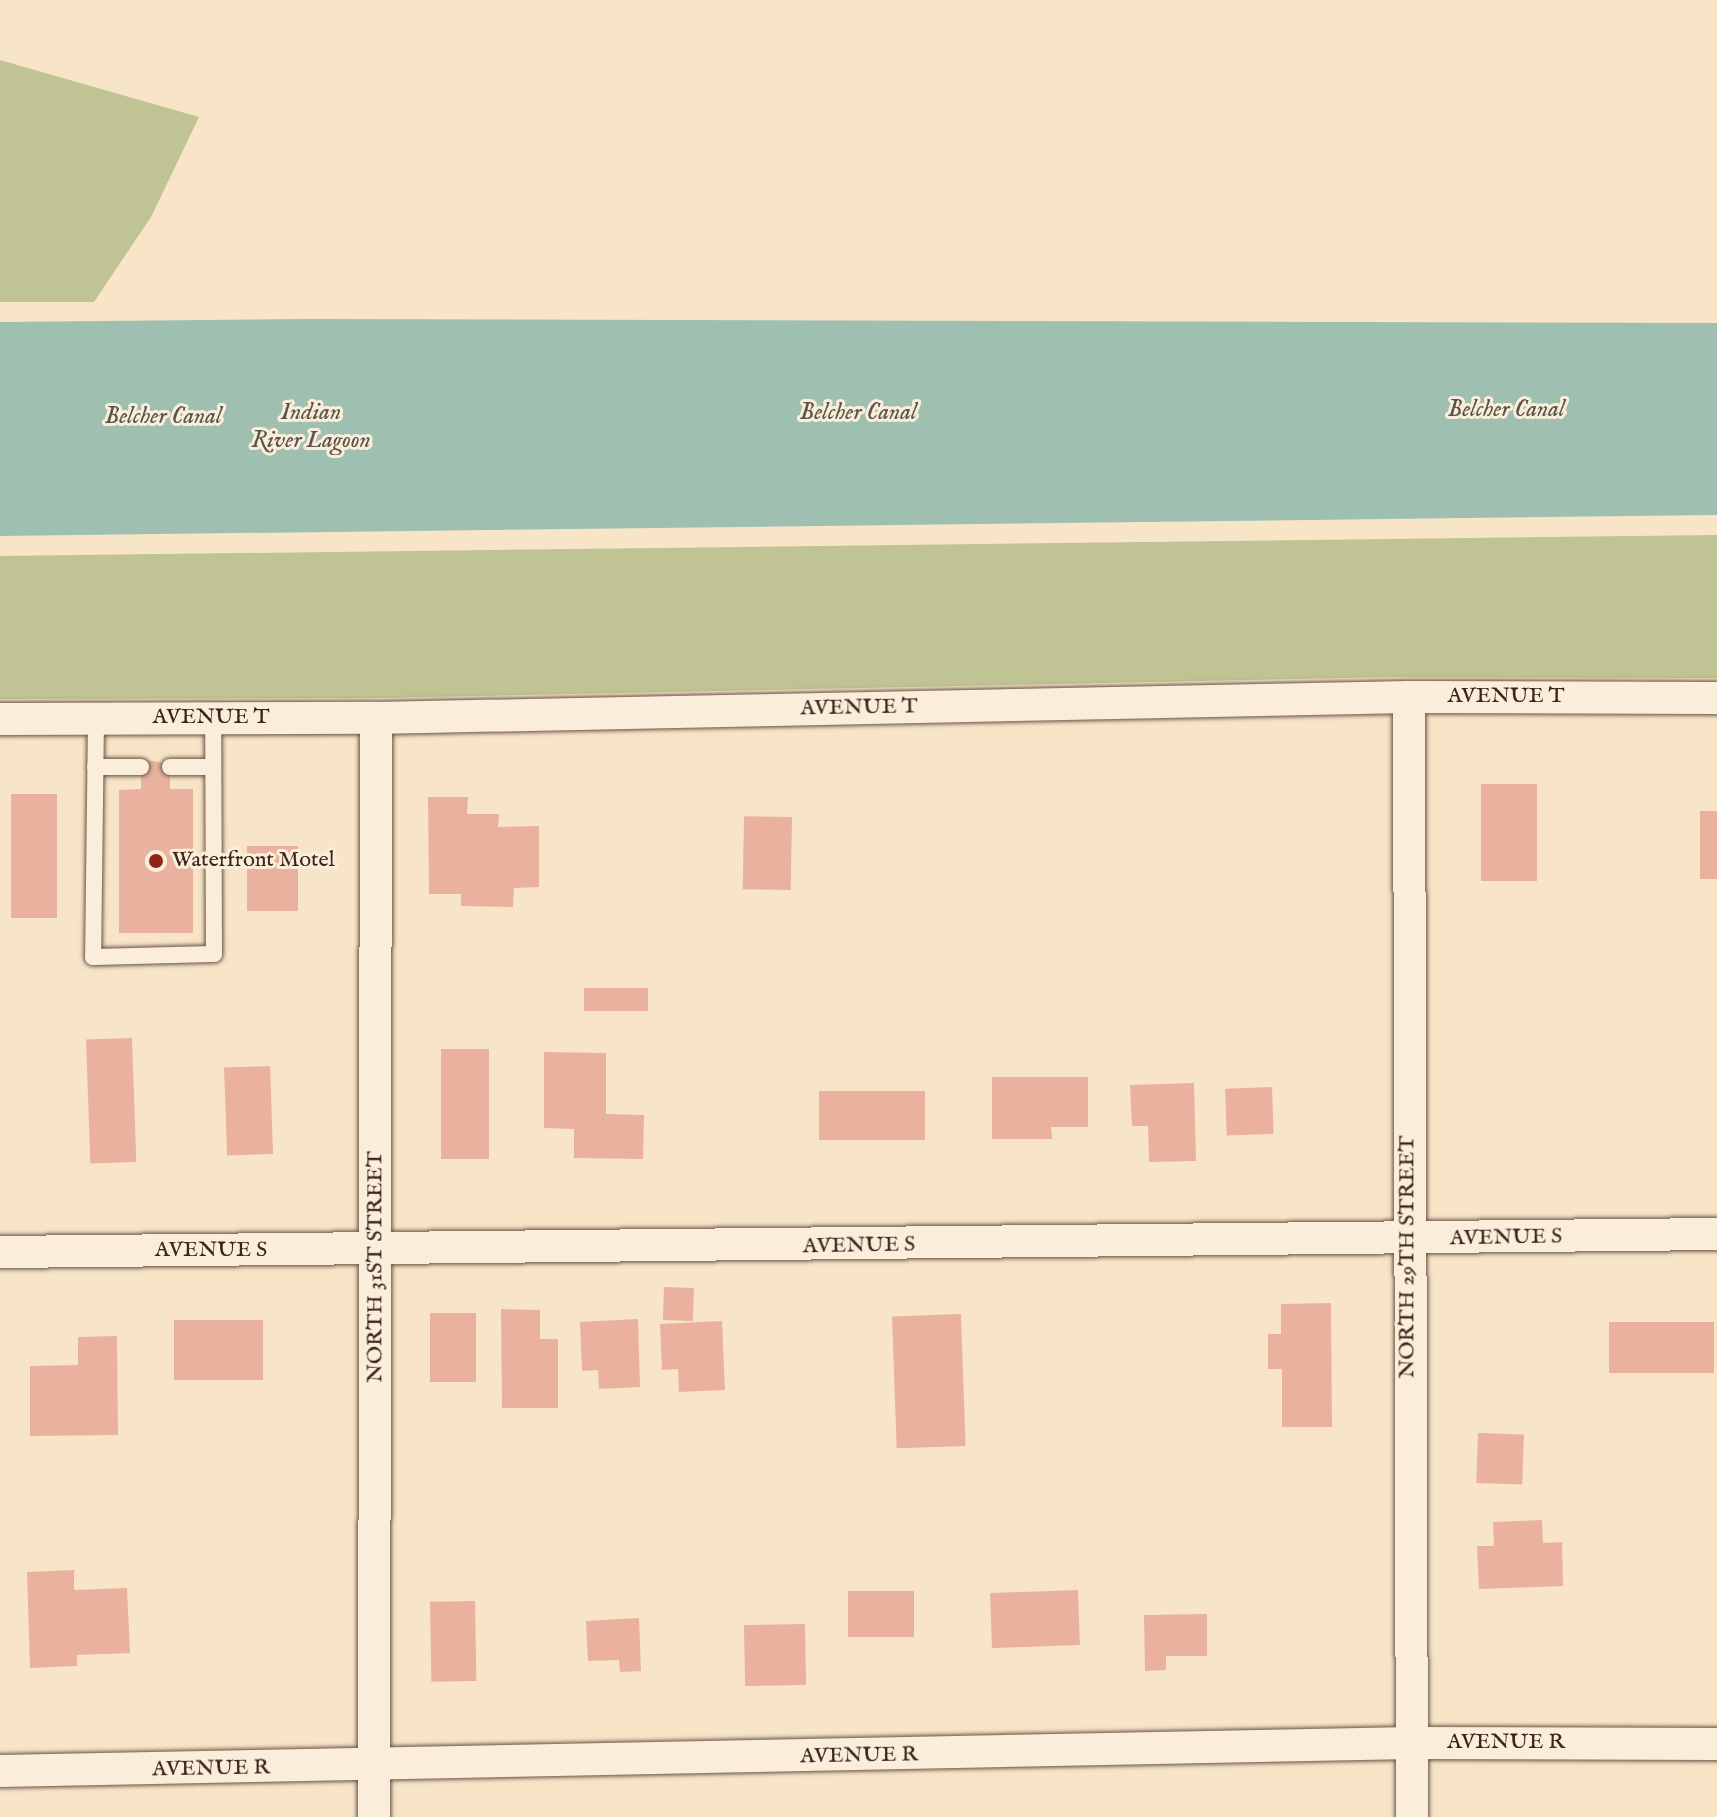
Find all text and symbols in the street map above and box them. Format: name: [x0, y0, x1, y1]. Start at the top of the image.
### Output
water label: Belcher Canal: [1447, 396, 1565, 424]
water label: Indian River Lagoon: [251, 399, 371, 455]
water label: Belcher Canal: [799, 399, 917, 427]
water label: Belcher Canal: [104, 403, 222, 431]
street label: AVENUE T: [1447, 684, 1565, 710]
street label: AVENUE T: [800, 694, 918, 722]
street label: AVENUE T: [152, 705, 270, 731]
place label: Waterfront Motel: [172, 848, 335, 874]
marker: Waterfront Motel: [147, 852, 165, 870]
street label: NORTH 29TH STREET: [1395, 1136, 1421, 1378]
street label: NORTH 31ST STREET: [363, 1151, 389, 1383]
street label: AVENUE S: [1450, 1224, 1562, 1252]
street label: AVENUE S: [803, 1232, 915, 1260]
street label: AVENUE S: [155, 1238, 267, 1264]
street label: AVENUE R: [1447, 1730, 1565, 1756]
street label: AVENUE R: [800, 1742, 918, 1770]
street label: AVENUE R: [152, 1755, 270, 1783]

